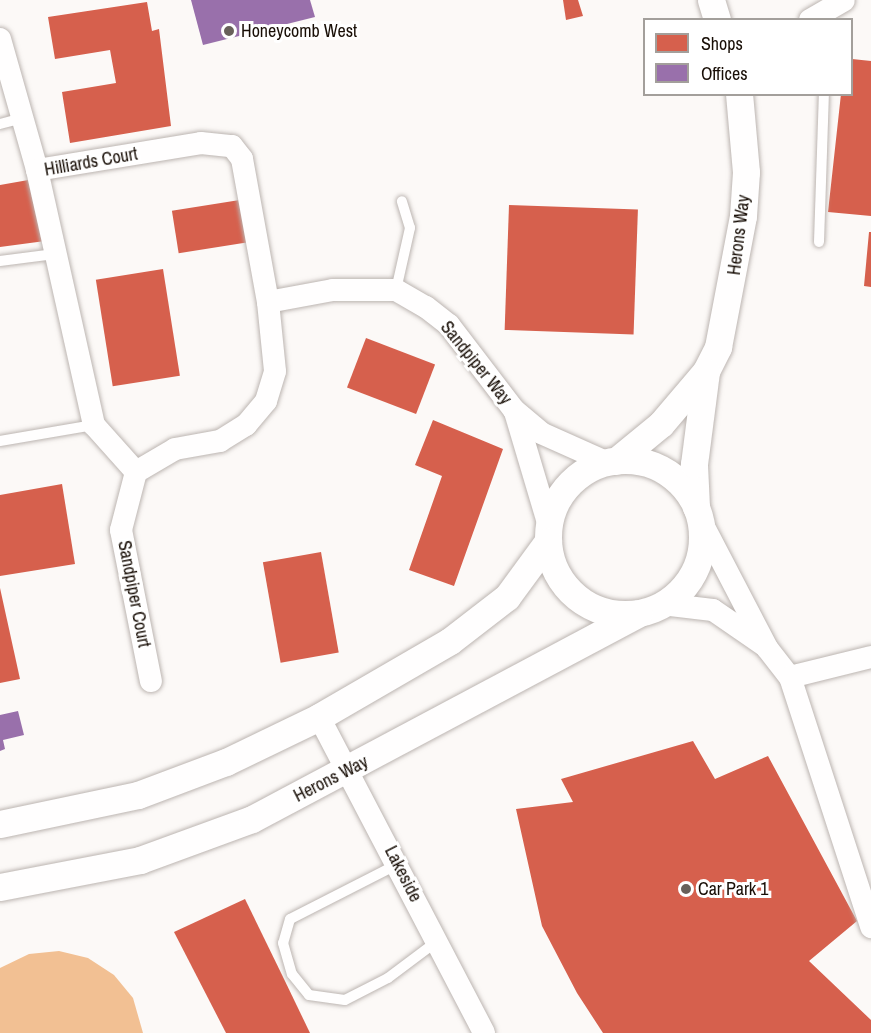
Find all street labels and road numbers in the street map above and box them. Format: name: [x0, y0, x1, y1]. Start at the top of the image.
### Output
street label: Hilliards Court: [43, 143, 139, 181]
street label: Herons Way: [723, 194, 755, 276]
street label: Sandpiper Way: [436, 317, 516, 409]
street label: Sandpiper Court: [113, 539, 155, 649]
street label: Herons Way: [290, 751, 372, 807]
street label: Lakeside: [380, 842, 426, 906]

